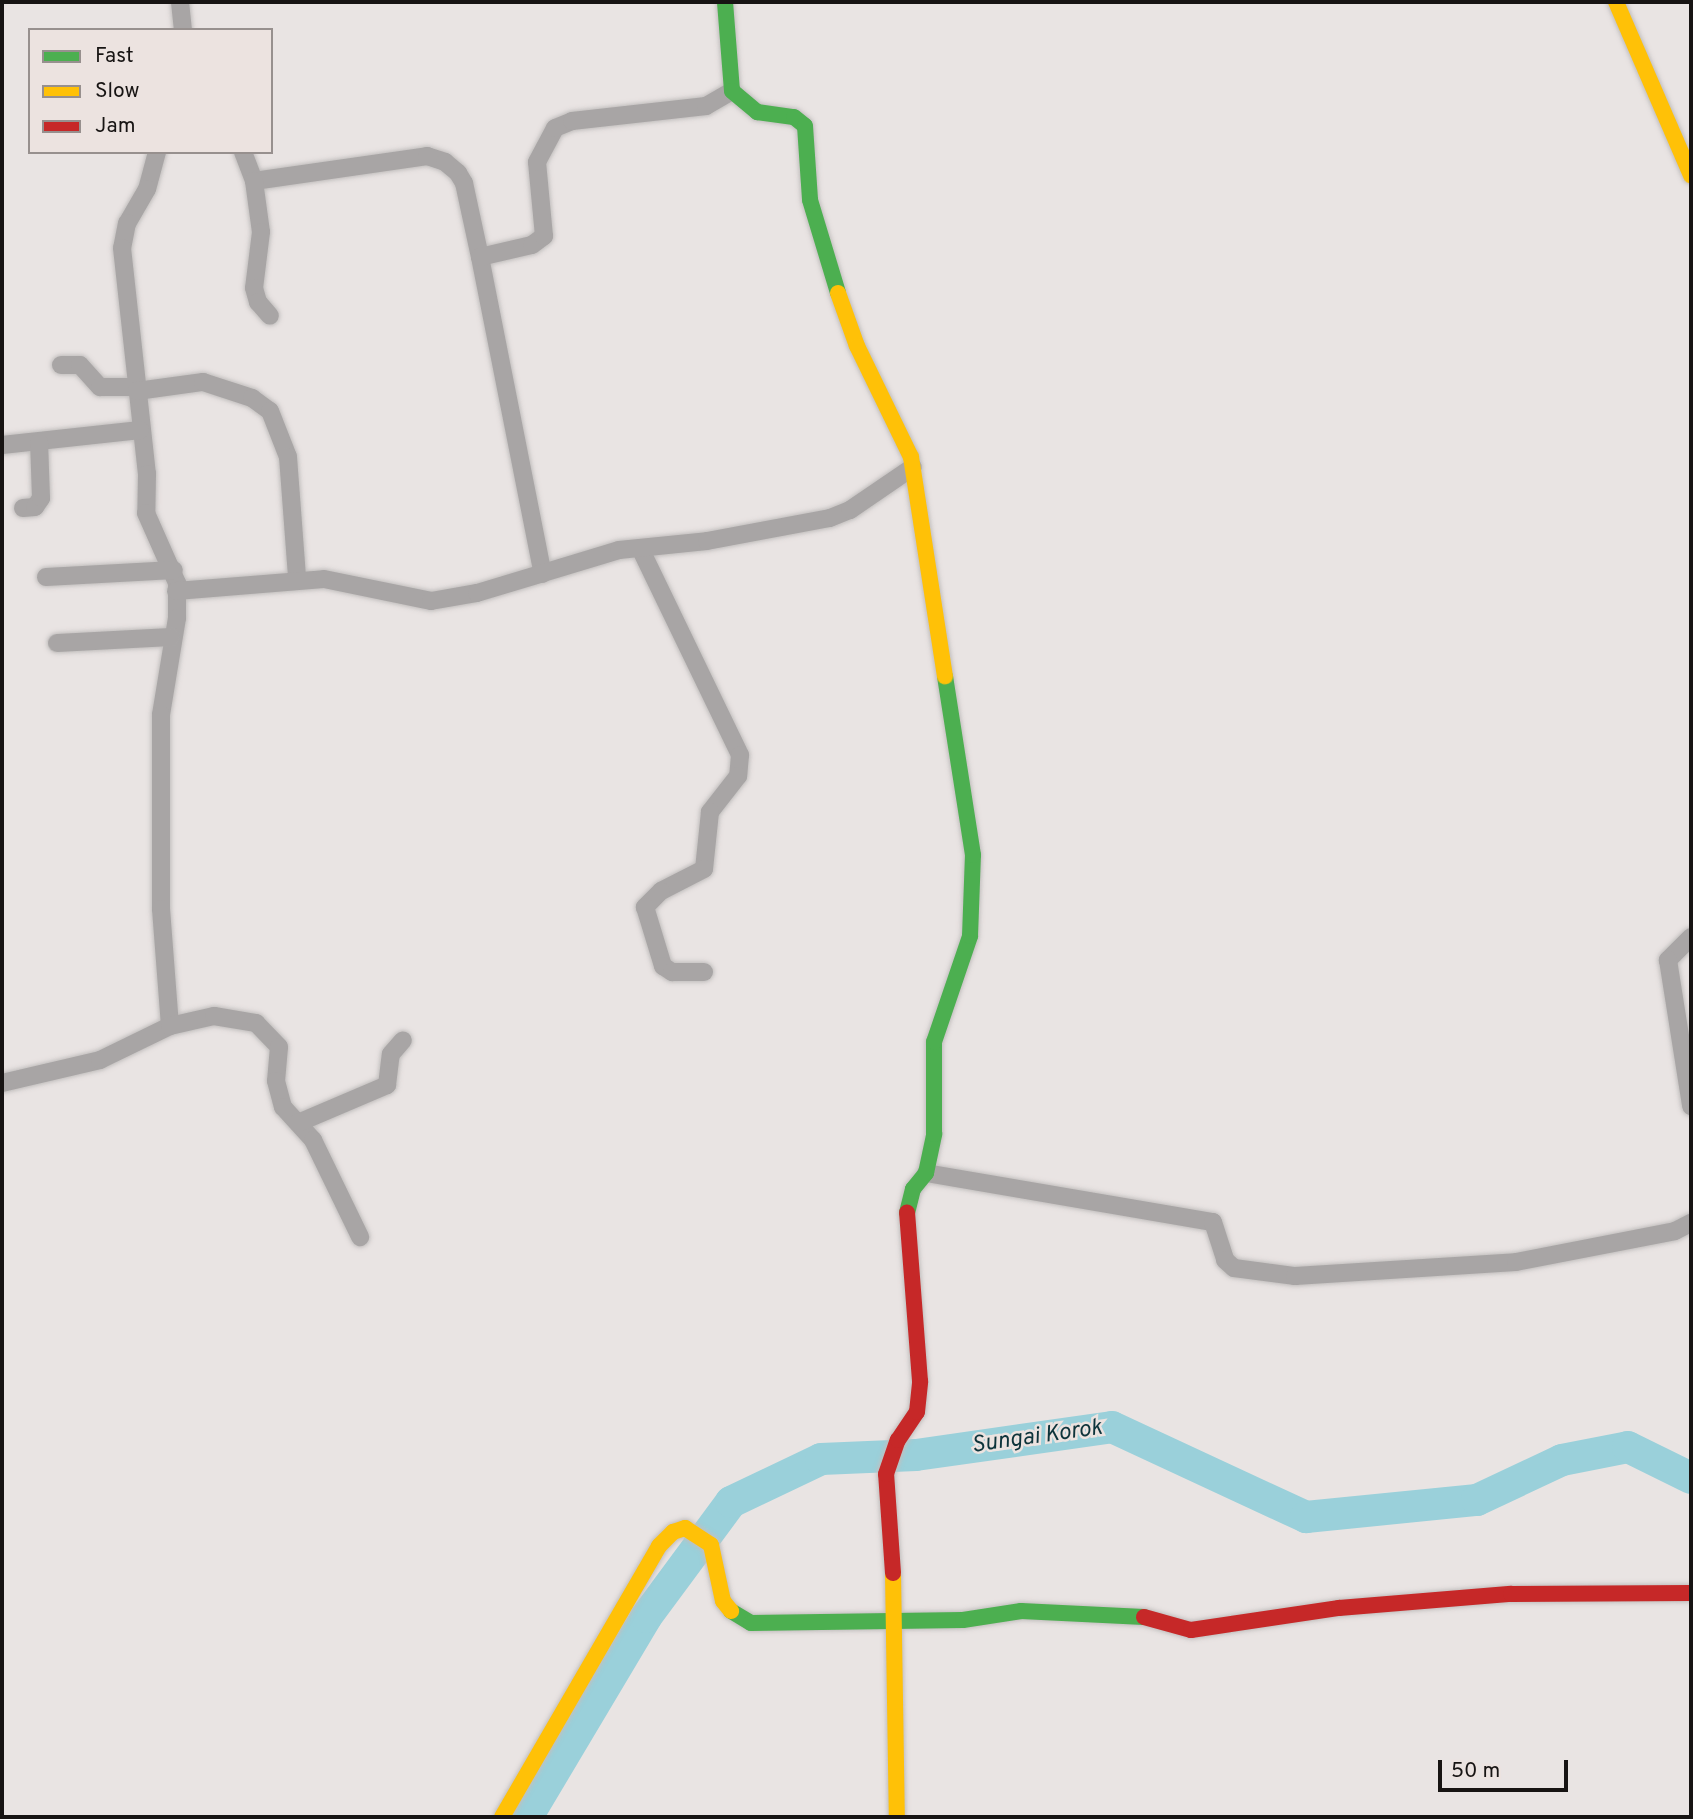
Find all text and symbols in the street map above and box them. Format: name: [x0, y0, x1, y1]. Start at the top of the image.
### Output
legend: [28, 28, 273, 154]
text: Fast: [95, 43, 134, 70]
text: Slow: [95, 78, 140, 105]
text: Jam: [95, 113, 136, 140]
water label: Sungai Korok: [970, 1415, 1104, 1461]
scale bar: [1441, 1745, 1570, 1789]
text: 50 m: [1451, 1758, 1500, 1785]

